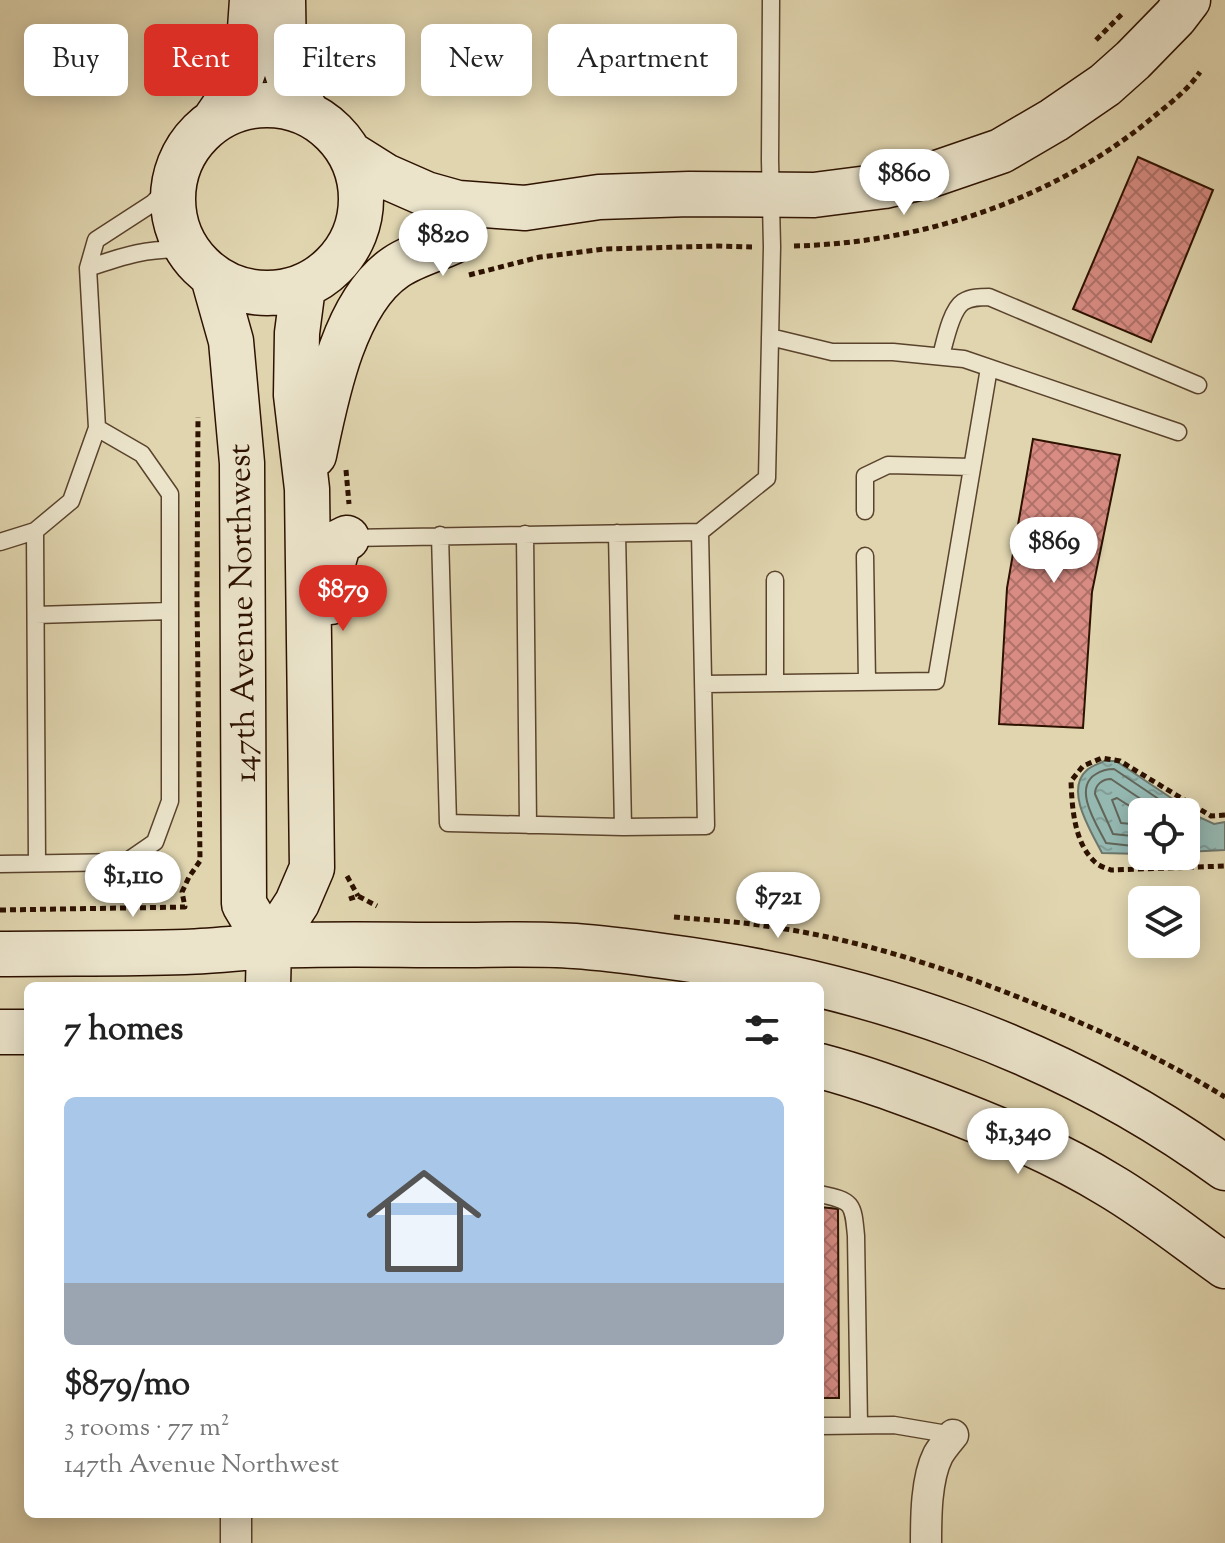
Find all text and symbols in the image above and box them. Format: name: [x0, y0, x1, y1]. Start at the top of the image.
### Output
chip: Buy: [24, 24, 128, 96]
chip: Rent: [144, 24, 258, 96]
chip: Filters: [274, 24, 405, 96]
chip: New: [421, 24, 532, 96]
chip: Apartment: [548, 24, 737, 96]
pin: $860: [857, 149, 951, 217]
text: $860: [877, 156, 931, 193]
pin: $820: [396, 210, 490, 278]
text: $820: [417, 217, 469, 254]
street label: 147th Avenue Northwest: [218, 443, 270, 783]
pin: $869: [1007, 517, 1101, 585]
text: $869: [1028, 524, 1080, 561]
pin: $879: [296, 565, 390, 633]
text: $879: [317, 572, 369, 609]
map controls: [1128, 798, 1200, 958]
button: locate: [1128, 798, 1200, 870]
pin: $1,110: [68, 851, 198, 919]
text: $1,110: [103, 858, 163, 895]
pin: $721: [731, 872, 825, 940]
text: $721: [754, 879, 802, 916]
button: layers: [1128, 886, 1200, 958]
text: 7 homes: [64, 1006, 183, 1055]
icon: filters: [740, 1008, 784, 1052]
pin: $1,340: [953, 1108, 1083, 1176]
text: $1,340: [985, 1115, 1051, 1152]
icon: home: [352, 1149, 496, 1293]
text: $879/mo: [64, 1361, 190, 1410]
text: 3 rooms · 77 m²: [64, 1410, 229, 1447]
text: 147th Avenue Northwest: [64, 1447, 339, 1484]

